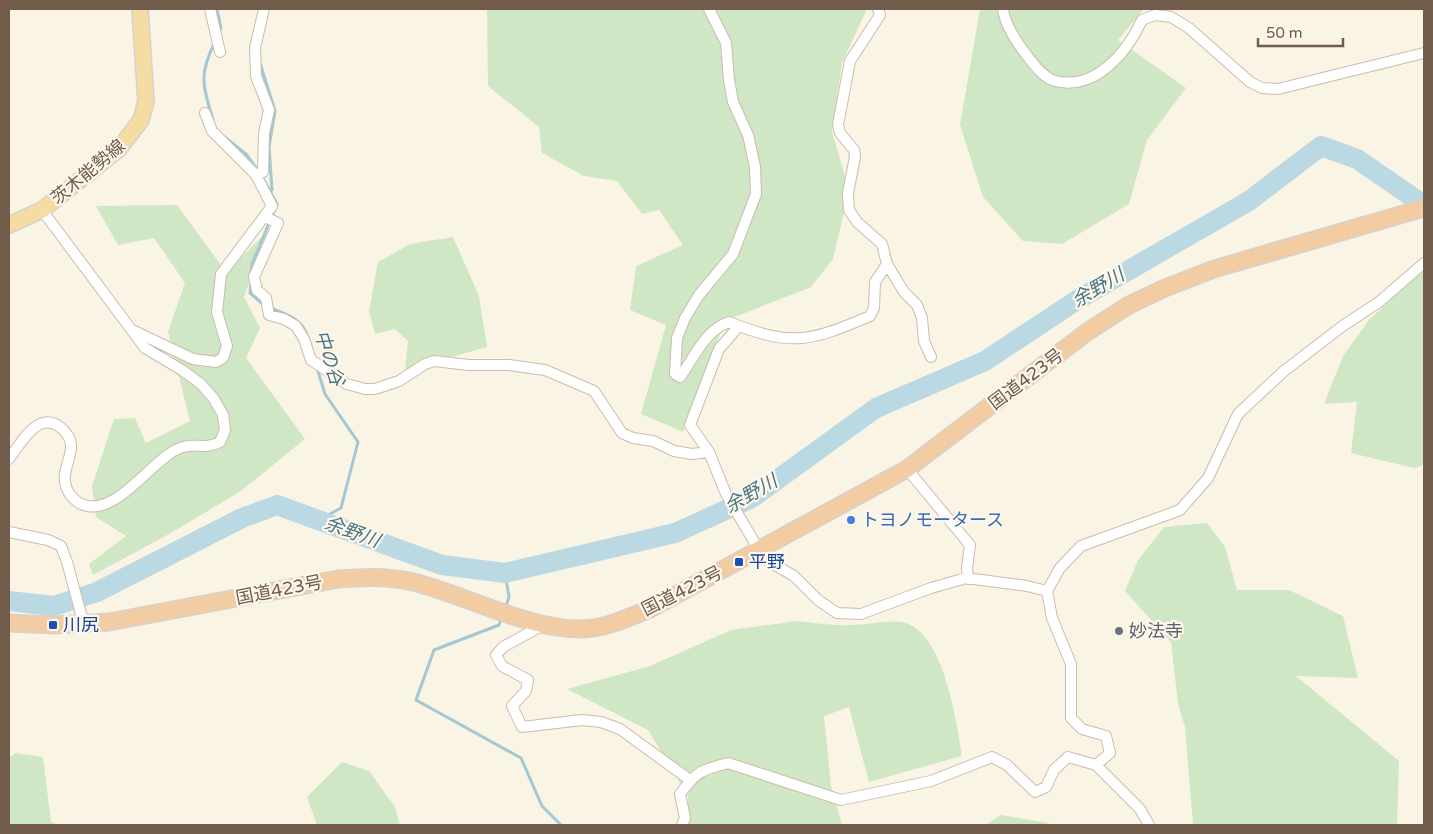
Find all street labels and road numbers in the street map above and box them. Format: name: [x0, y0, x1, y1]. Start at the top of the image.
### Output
street label: 茨木能勢線: [46, 135, 130, 209]
street label: 国道423号: [984, 344, 1068, 414]
street label: 国道423号: [638, 561, 726, 621]
street label: 国道423号: [234, 571, 324, 609]

